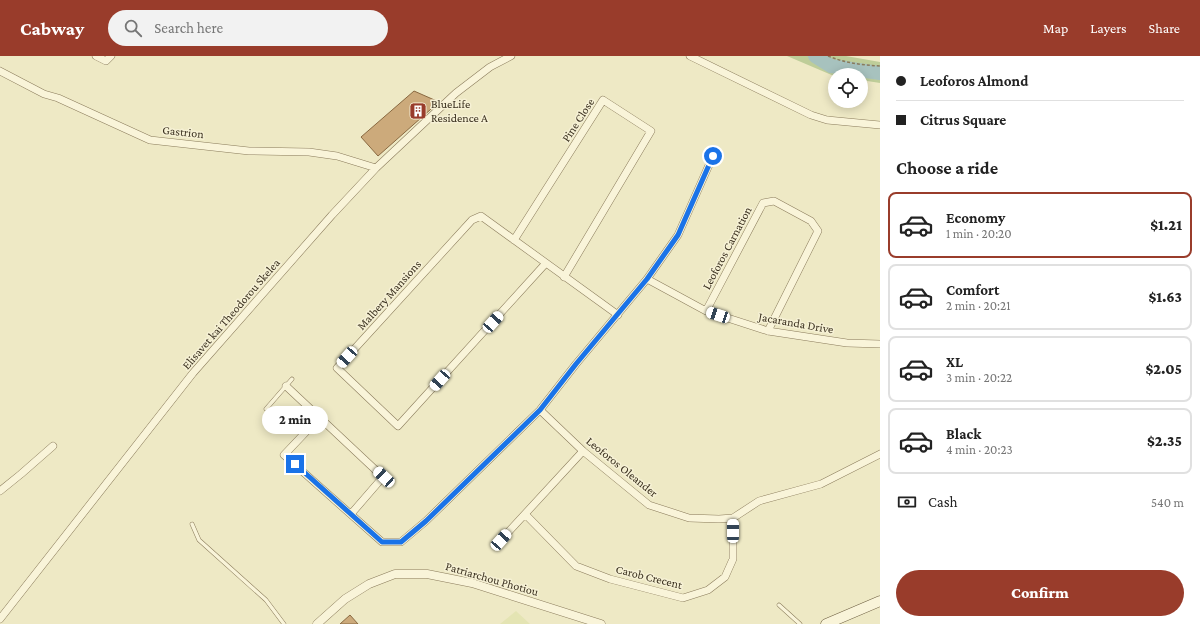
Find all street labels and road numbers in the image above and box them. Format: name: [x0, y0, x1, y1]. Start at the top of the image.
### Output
street label: Pine Close: [559, 96, 597, 144]
street label: Gastrion: [162, 123, 205, 141]
street label: Leoforos Carnation: [699, 204, 755, 292]
street label: Elisavet kai Theodorou Skelea: [179, 255, 283, 372]
street label: Malbery Mansions: [354, 257, 424, 333]
street label: Jacaranda Drive: [756, 309, 835, 336]
street label: Leoforos Oleander: [583, 434, 661, 501]
street label: Patriarchou Photiou: [444, 559, 541, 599]
street label: Carob Crecent: [614, 562, 685, 592]

